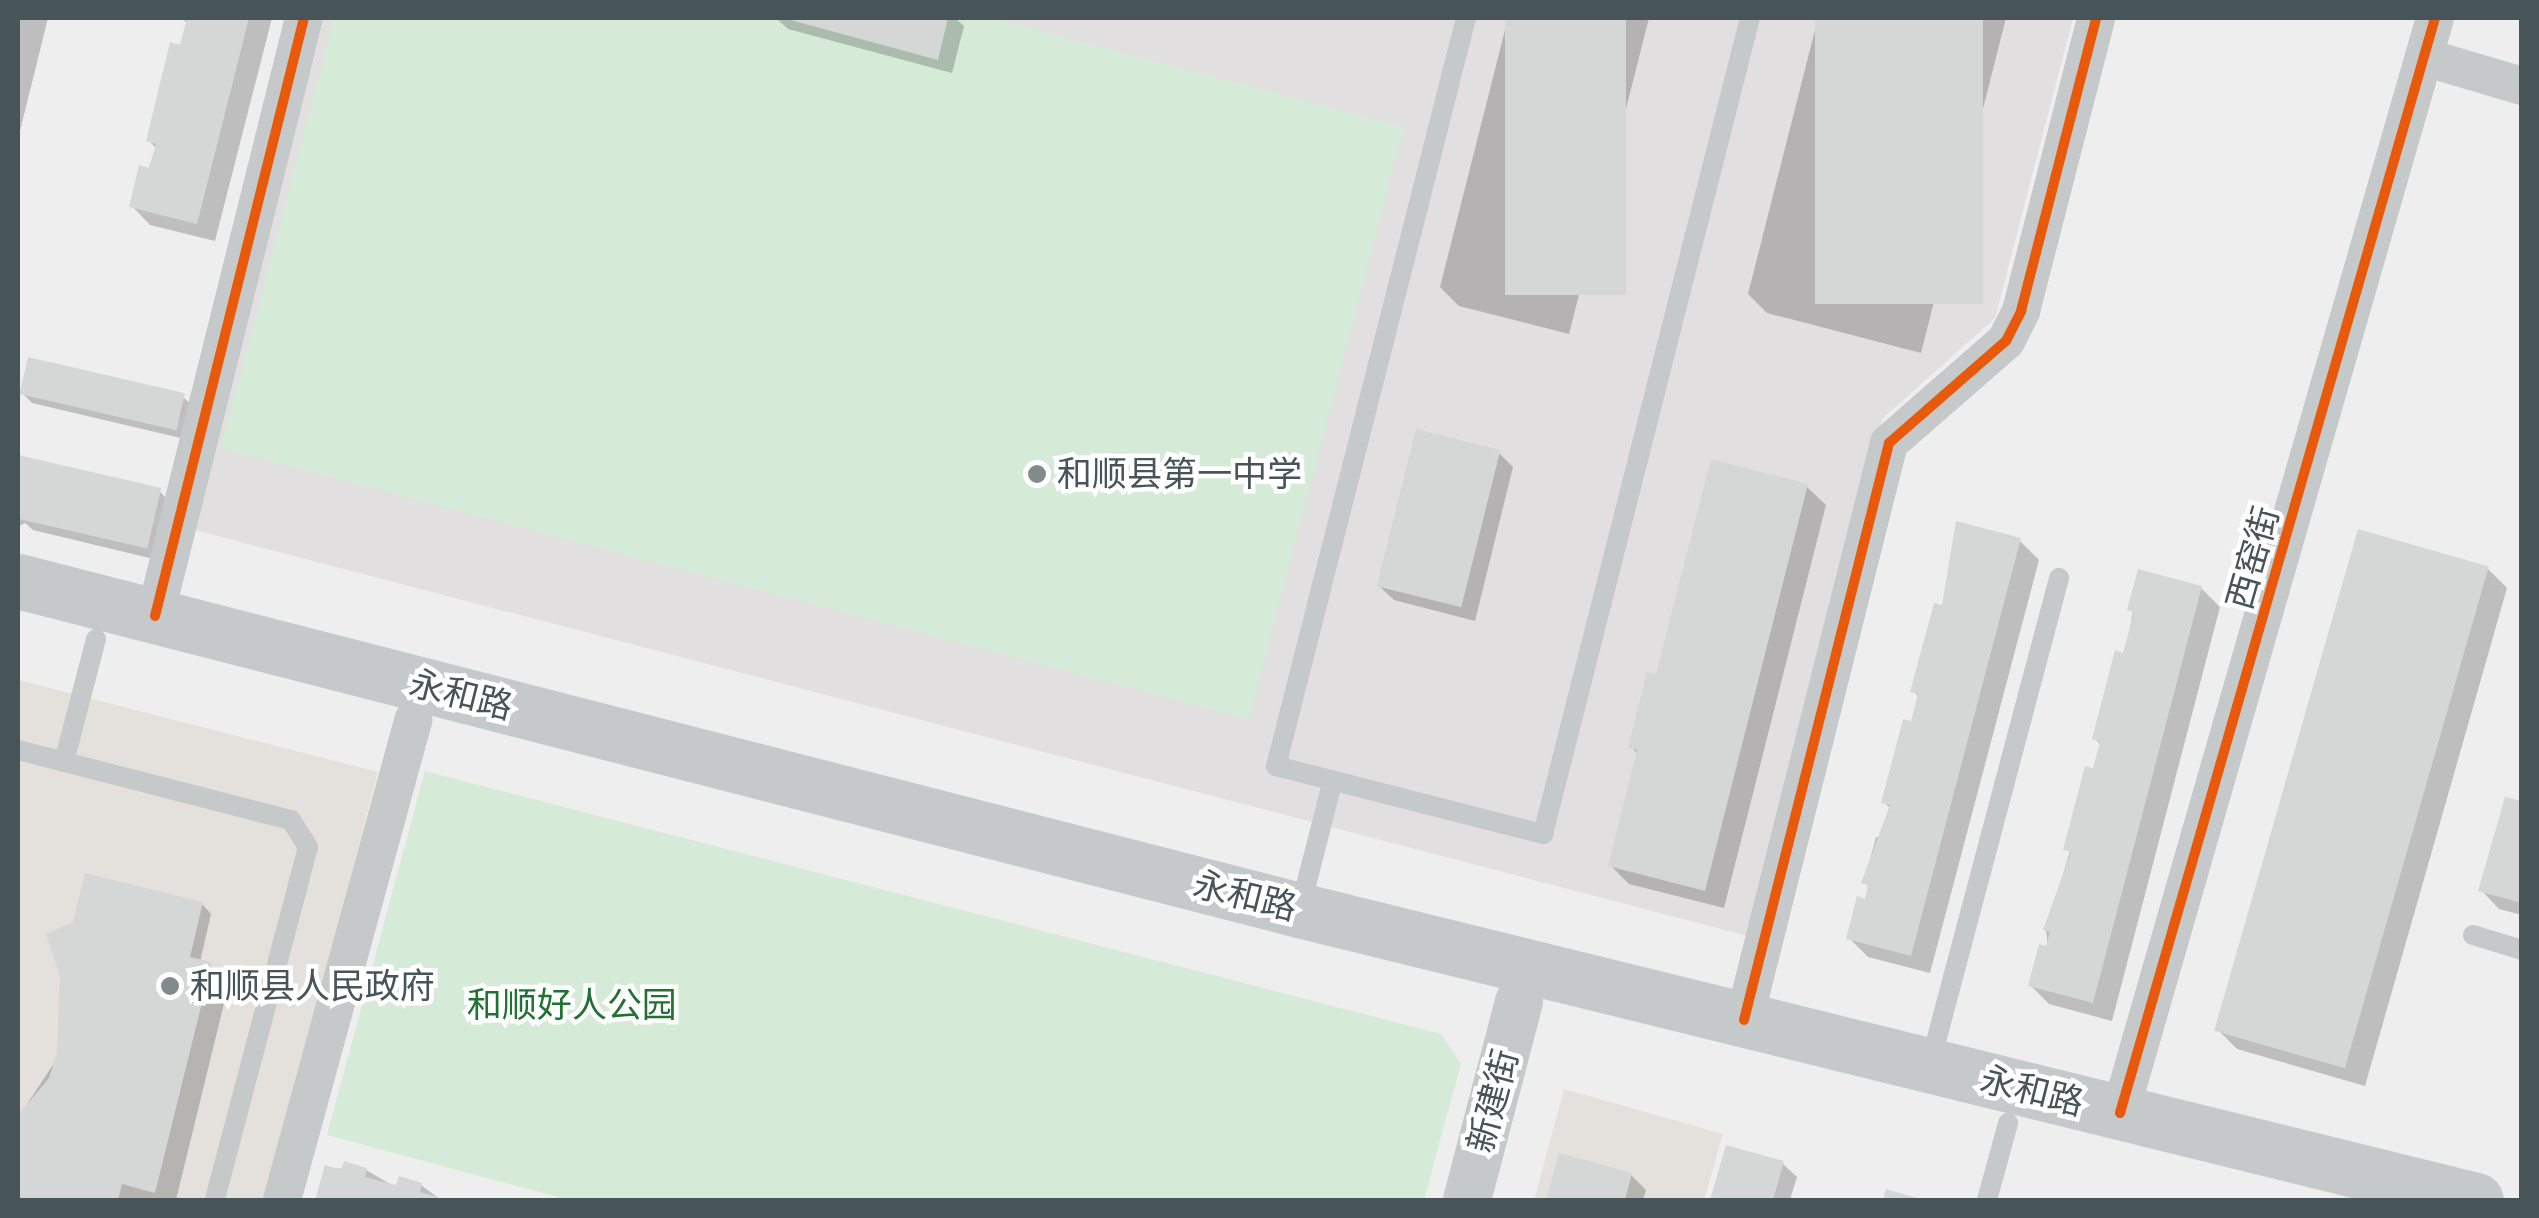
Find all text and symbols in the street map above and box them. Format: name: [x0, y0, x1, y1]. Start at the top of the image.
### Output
place label: 和顺县第一中学: [1057, 453, 1302, 495]
marker: 和顺县第一中学: [1026, 463, 1048, 485]
street label: 西窑街: [2218, 502, 2288, 614]
street label: 永和路: [405, 662, 517, 728]
street label: 永和路: [1189, 863, 1301, 929]
place label: 和顺县人民政府: [190, 965, 435, 1007]
marker: 和顺县人民政府: [159, 975, 181, 997]
park label: 和顺好人公园: [467, 984, 677, 1026]
street label: 新建街: [1459, 1045, 1527, 1157]
street label: 永和路: [1976, 1058, 2088, 1124]

